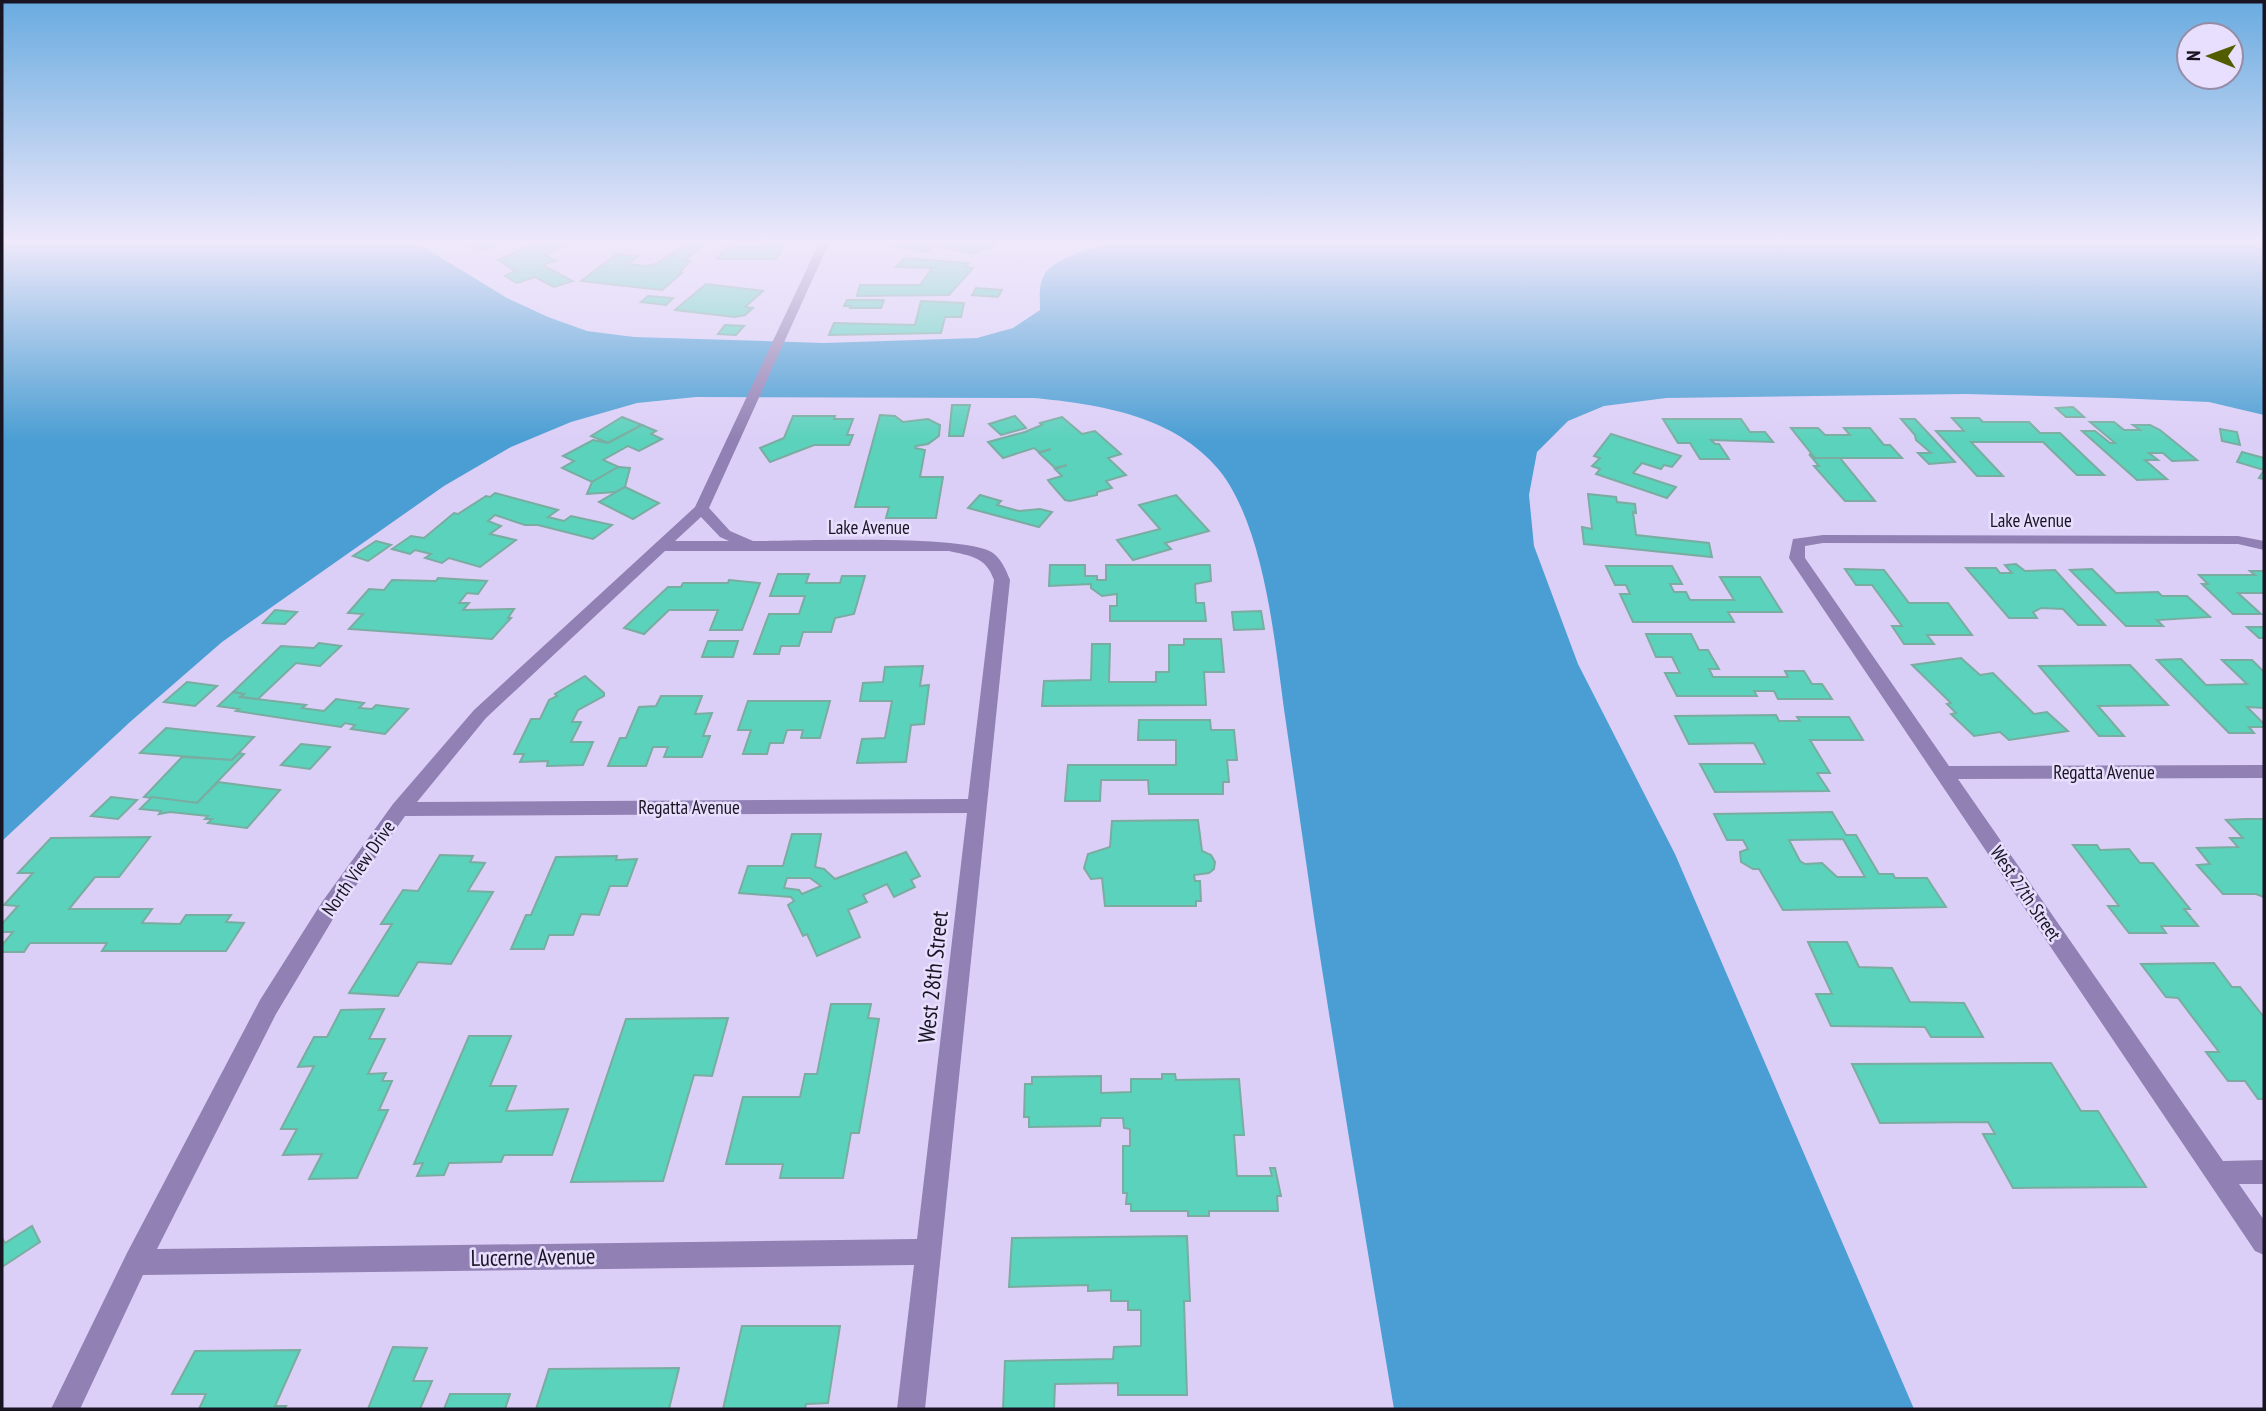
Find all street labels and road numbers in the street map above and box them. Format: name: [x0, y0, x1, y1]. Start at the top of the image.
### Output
street label: Lake Avenue: [1990, 508, 2072, 532]
street label: Lake Avenue: [828, 515, 910, 539]
street label: Regatta Avenue: [2053, 760, 2155, 784]
street label: Regatta Avenue: [638, 795, 740, 819]
street label: North View Drive: [316, 815, 400, 920]
street label: West 27th Street: [1985, 841, 2067, 946]
street label: West 28th Street: [911, 909, 954, 1044]
street label: Lucerne Avenue: [470, 1241, 596, 1272]

